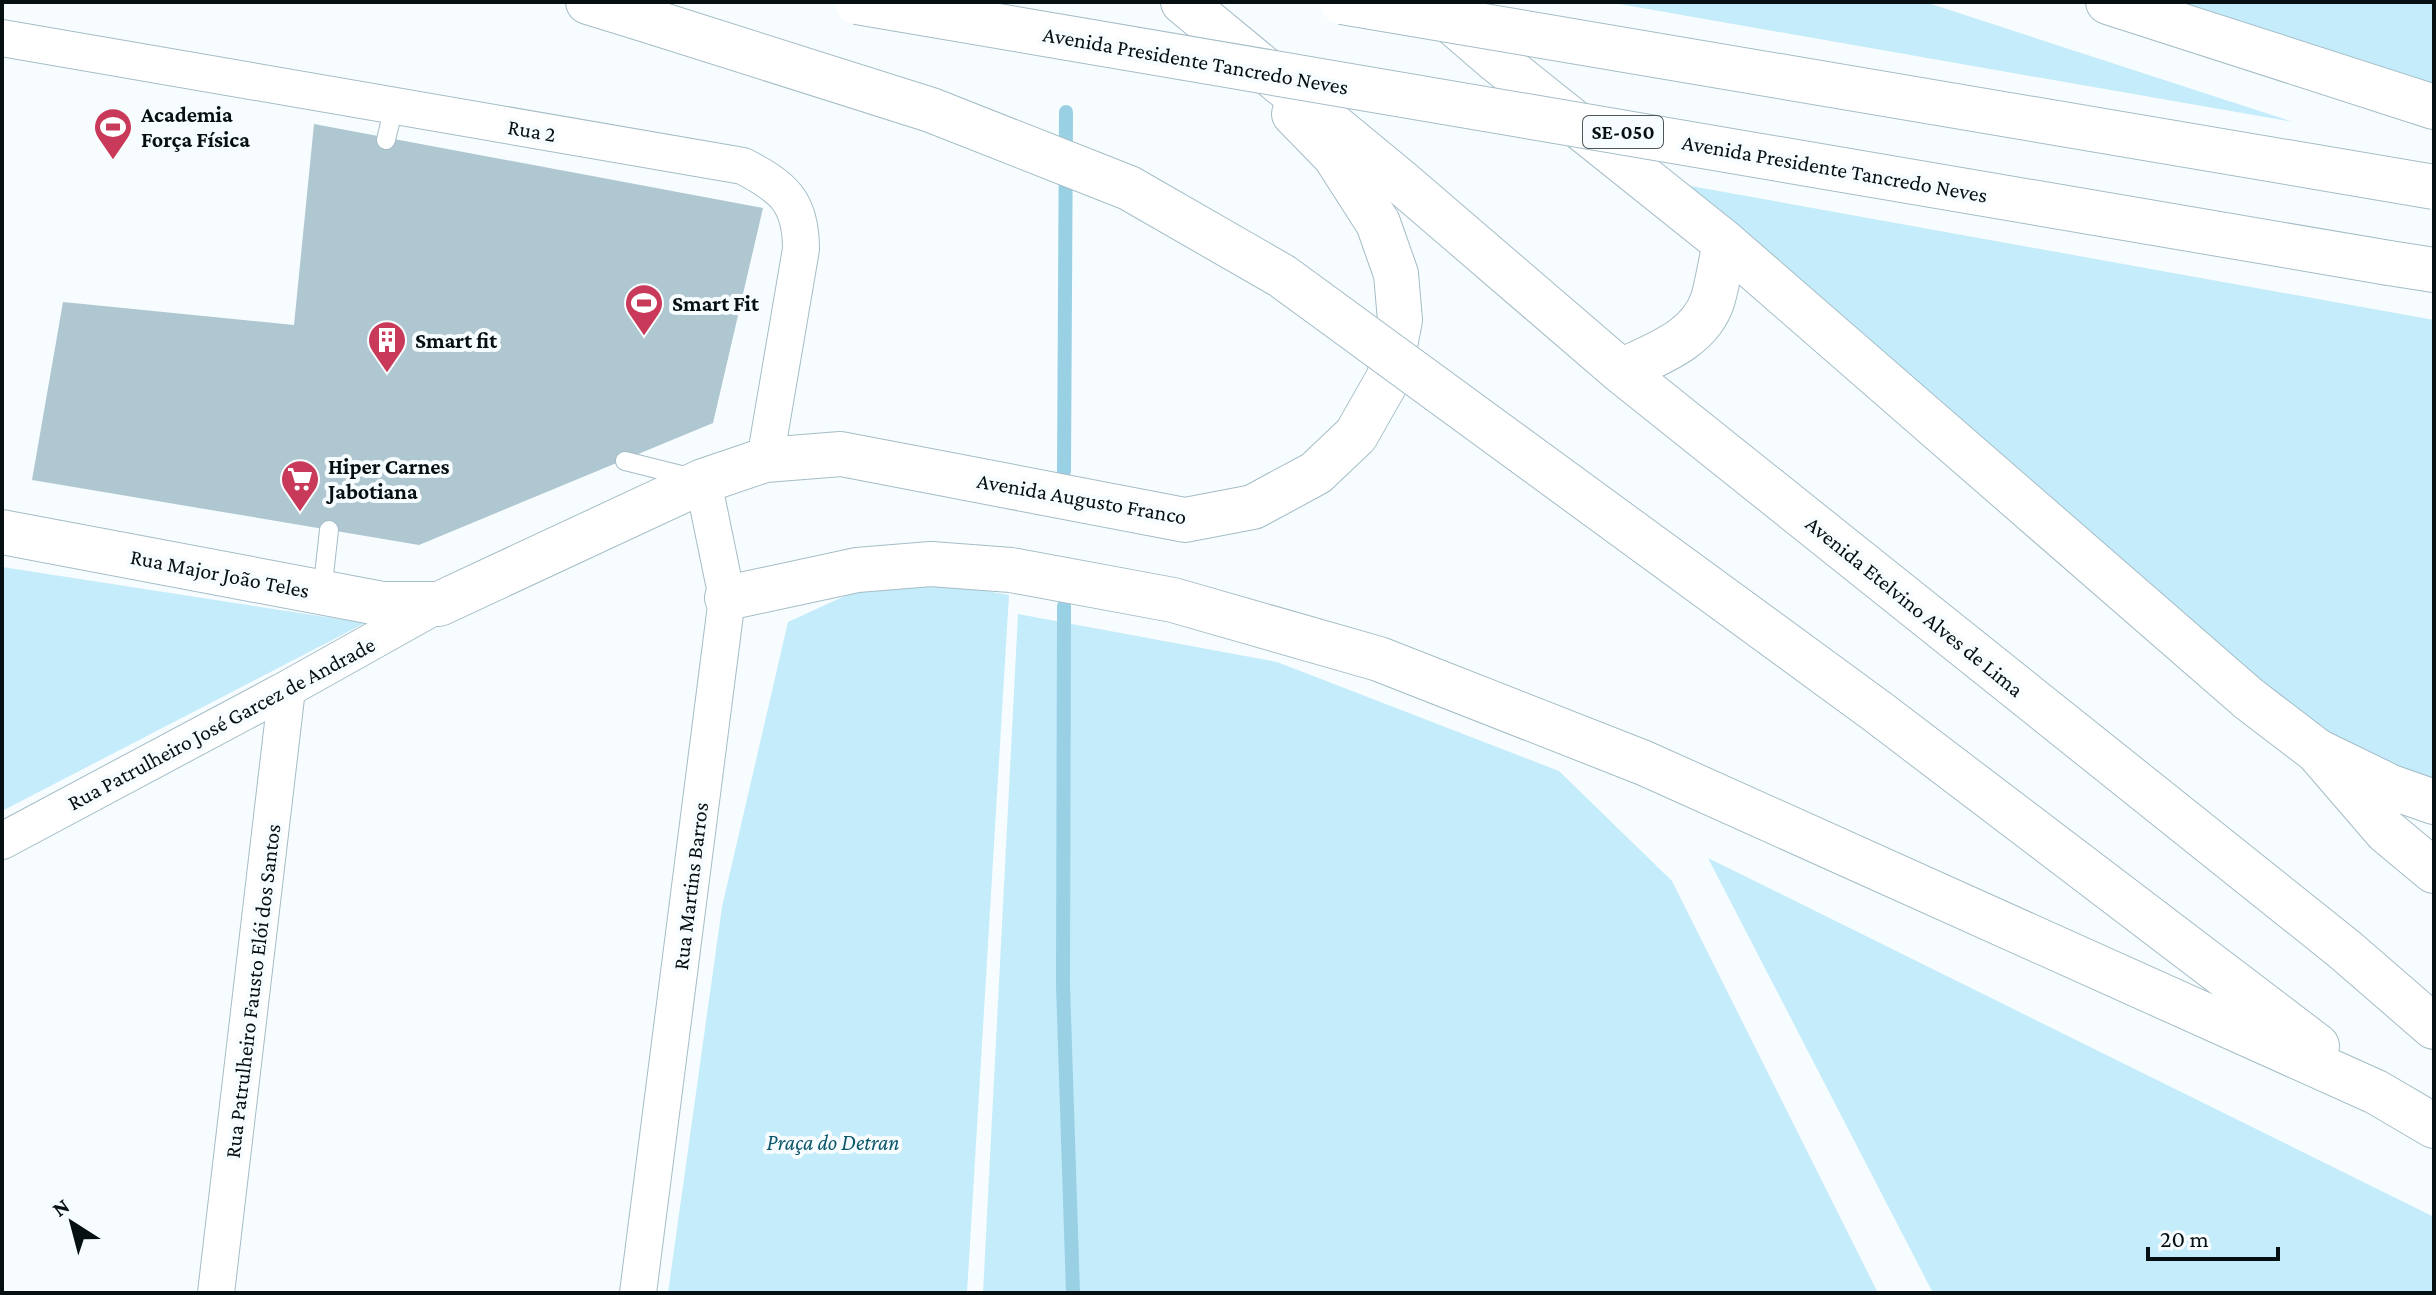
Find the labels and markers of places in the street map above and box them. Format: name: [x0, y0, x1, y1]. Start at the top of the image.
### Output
place label: Academia Força Física: [140, 102, 250, 152]
sports icon: Academia Força Física: [92, 106, 134, 161]
sports icon: Smart Fit: [623, 282, 665, 337]
place label: Smart Fit: [672, 291, 760, 316]
building icon: Smart fit: [366, 319, 408, 374]
place label: Smart fit: [415, 328, 498, 353]
place label: Hiper Carnes Jabotiana: [326, 454, 449, 504]
supermarket icon: Hiper Carnes Jabotiana: [279, 458, 321, 513]

